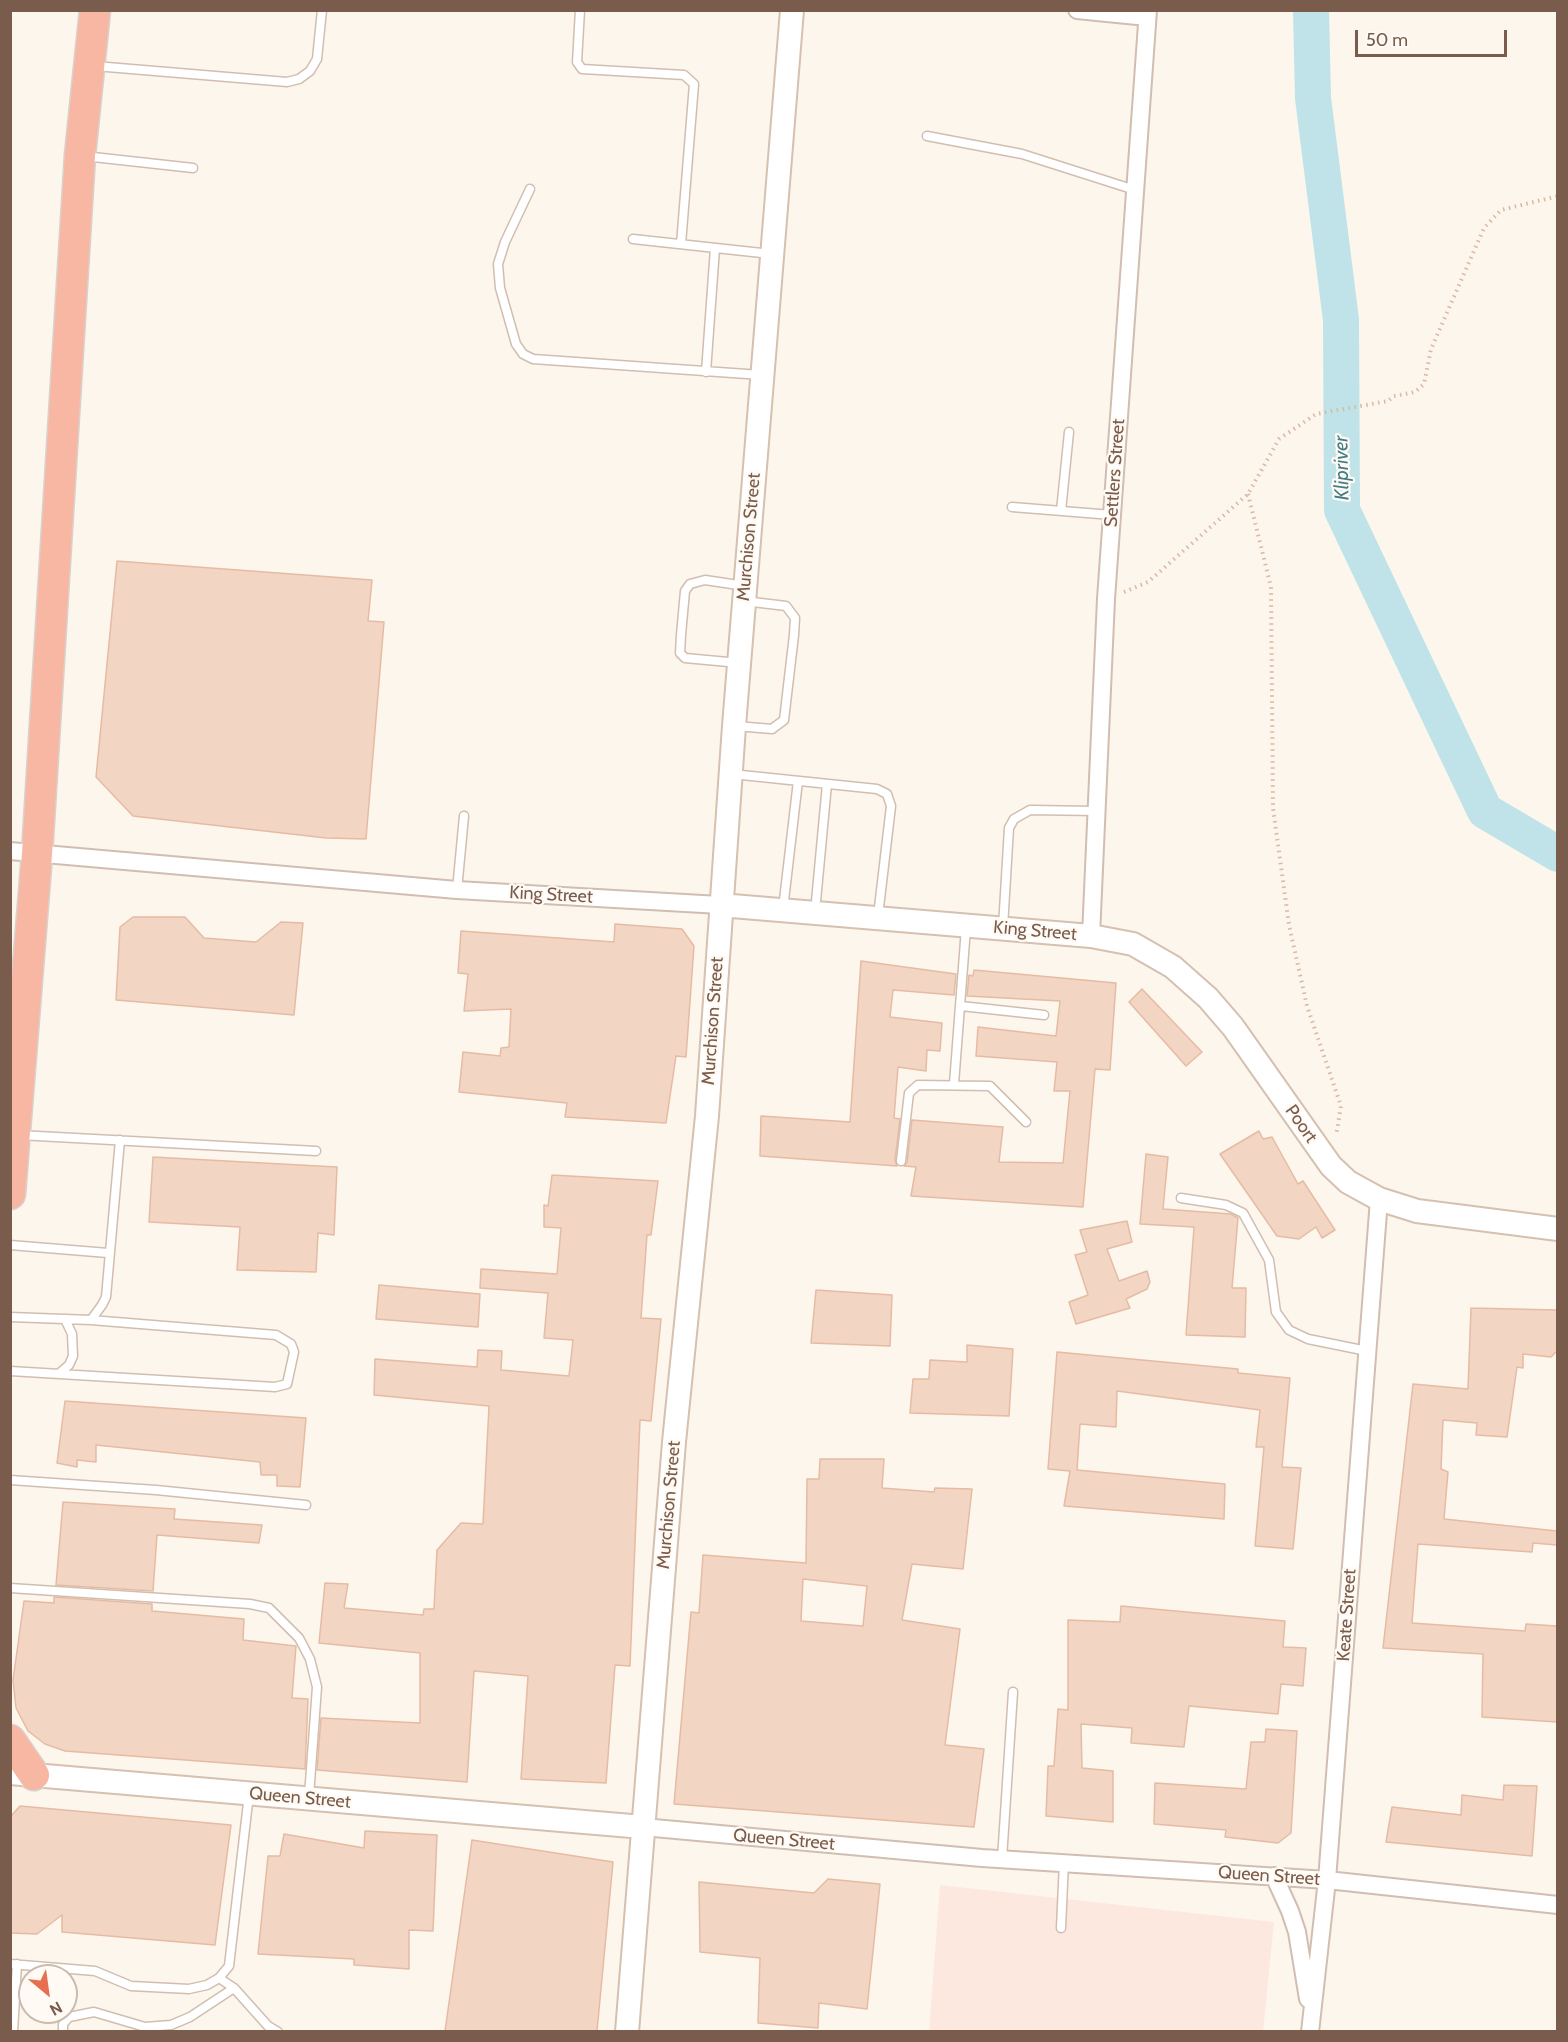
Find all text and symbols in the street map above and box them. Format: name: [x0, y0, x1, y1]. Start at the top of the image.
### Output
scale bar: [1358, 18, 1510, 56]
text: 50 m: [1366, 29, 1408, 51]
street label: Settlers Street: [1100, 418, 1130, 528]
water label: Klipriver: [1329, 435, 1355, 501]
street label: Murchison Street: [733, 472, 765, 602]
street label: King Street: [509, 882, 593, 908]
street label: King Street: [992, 917, 1078, 945]
street label: Murchison Street: [698, 956, 728, 1086]
street label: Poort: [1280, 1101, 1322, 1147]
street label: Murchison Street: [653, 1440, 685, 1570]
street label: Keate Street: [1333, 1568, 1361, 1662]
street label: Queen Street: [248, 1783, 352, 1813]
street label: Queen Street: [732, 1825, 836, 1855]
street label: Queen Street: [1217, 1862, 1321, 1890]
north arrow: [18, 1964, 78, 2024]
text: N: [46, 1997, 66, 2019]

